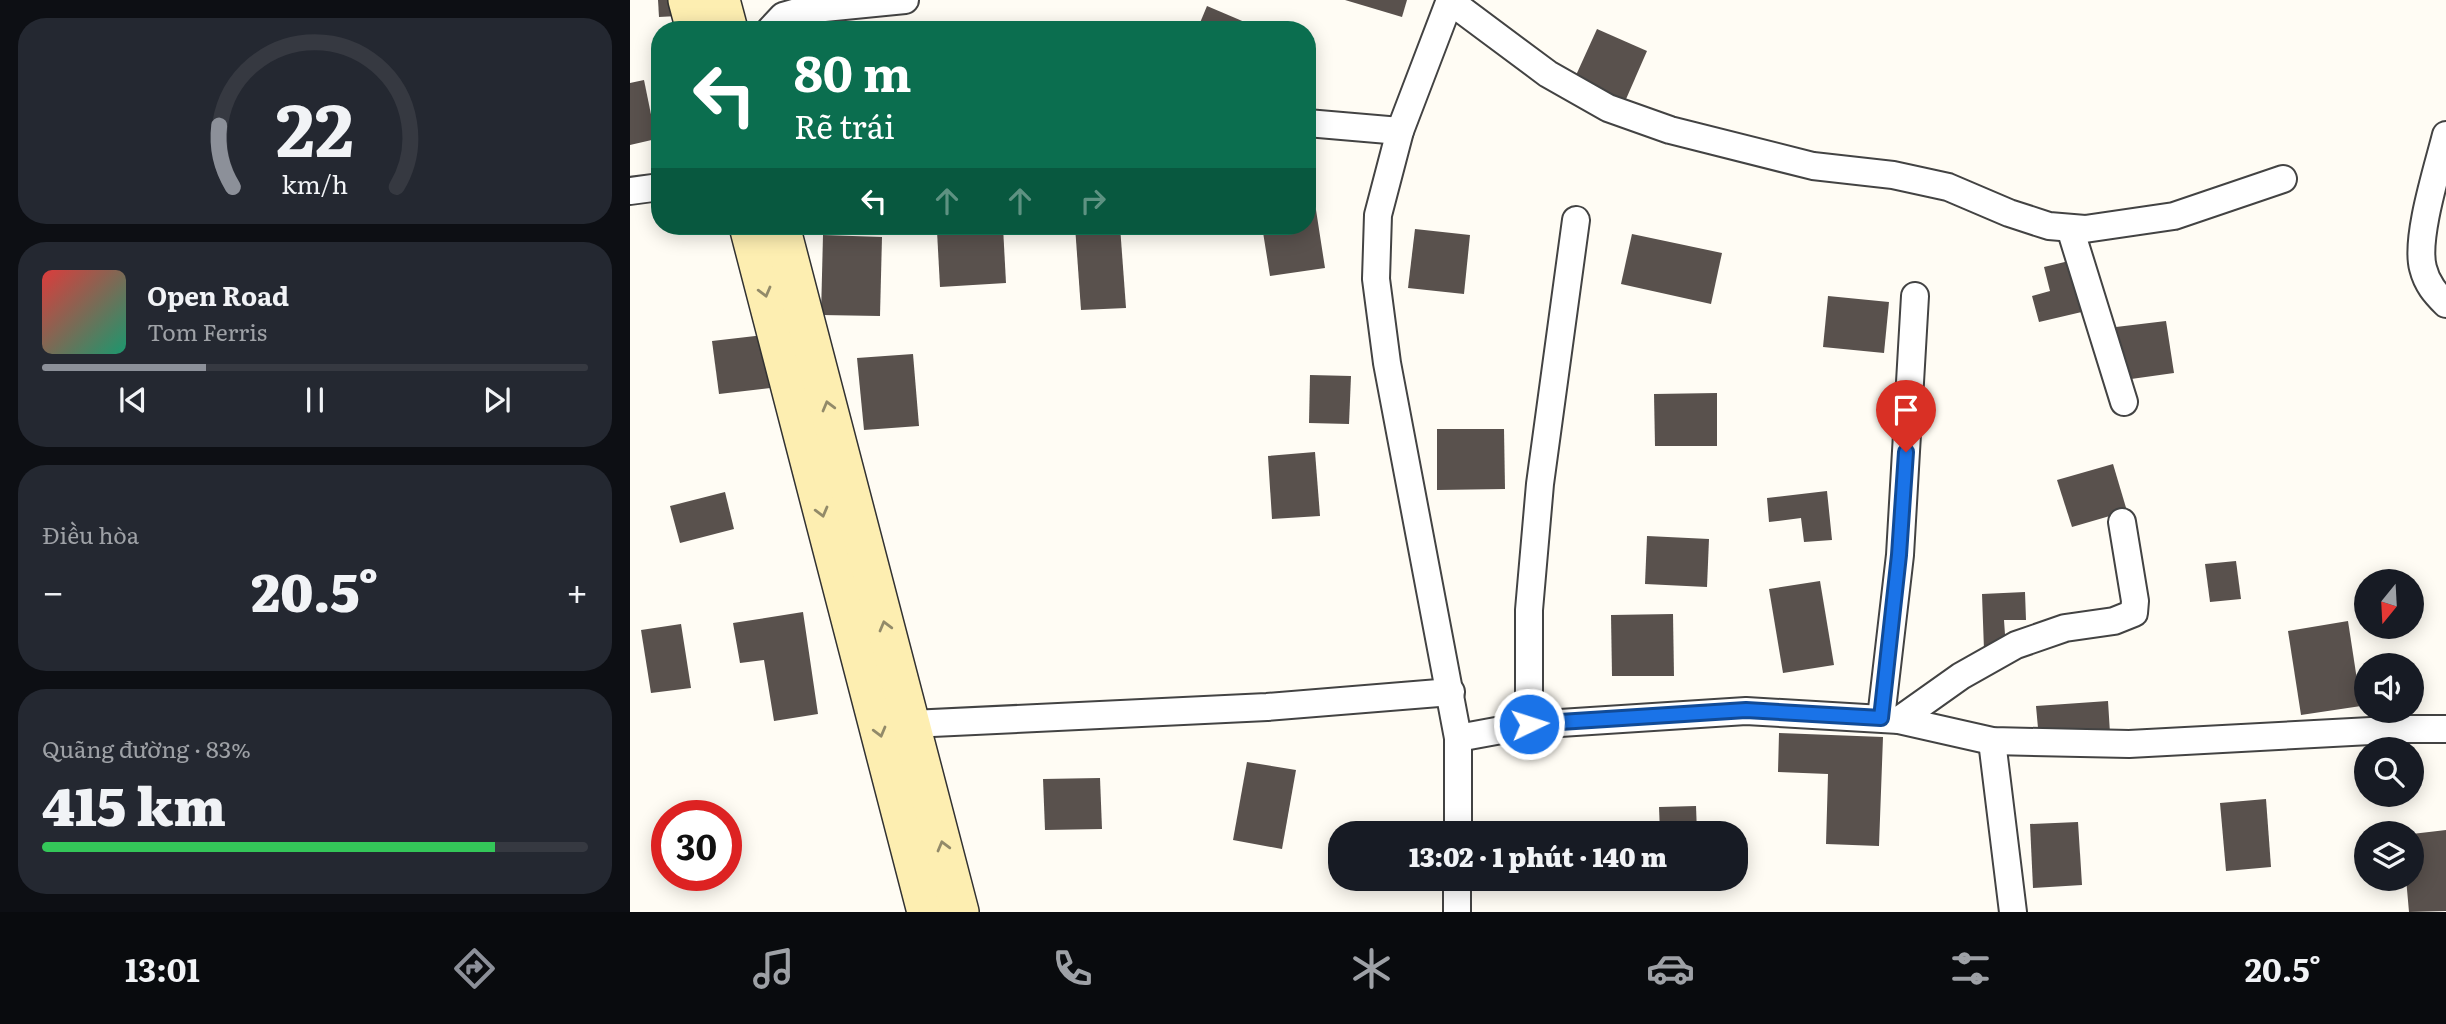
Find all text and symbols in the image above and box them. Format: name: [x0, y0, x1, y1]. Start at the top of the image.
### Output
text: 80 m: [794, 34, 912, 107]
icon: left: [679, 49, 770, 140]
text: 22: [276, 71, 354, 179]
text: Rẽ trái: [794, 101, 895, 149]
text: km/h: [282, 165, 348, 202]
icon: left: [855, 182, 893, 220]
icon: ahead: [928, 182, 966, 220]
icon: ahead: [1001, 182, 1039, 220]
icon: right: [1074, 182, 1112, 220]
text: Open Road: [147, 275, 289, 314]
one-way arrow: [757, 286, 771, 298]
text: Tom Ferris: [147, 314, 267, 348]
pin: [1876, 380, 1936, 452]
icon: previous: [114, 381, 152, 419]
icon: pause: [296, 381, 334, 419]
icon: next: [478, 381, 516, 419]
icon: arrive: [1887, 391, 1925, 429]
one-way arrow: [822, 400, 836, 412]
one-way arrow: [814, 506, 828, 518]
text: Điều hòa: [42, 517, 139, 551]
text: 20.5°: [251, 551, 379, 628]
text: −: [42, 561, 64, 618]
text: +: [566, 561, 588, 618]
north arrow: [2354, 569, 2424, 639]
map controls: [2354, 569, 2424, 891]
one-way arrow: [879, 620, 893, 632]
button: sound: [2354, 653, 2424, 723]
position arrow: [1492, 687, 1566, 761]
one-way arrow: [872, 726, 886, 738]
text: Quãng đường · 83%: [42, 731, 251, 765]
button: search: [2354, 737, 2424, 807]
text: 415 km: [42, 765, 226, 842]
speed limit sign: 30: [651, 800, 742, 891]
button: layers: [2354, 821, 2424, 891]
text: 13:02 · 1 phút · 140 m: [1409, 836, 1667, 875]
one-way arrow: [937, 840, 951, 852]
text: 13:01: [125, 944, 200, 992]
icon: directions: [450, 944, 499, 993]
icon: music: [749, 944, 798, 993]
icon: phone: [1048, 944, 1097, 993]
icon: climate: [1347, 944, 1396, 993]
icon: car: [1646, 944, 1695, 993]
icon: filters: [1946, 944, 1995, 993]
text: 20.5°: [2245, 944, 2321, 992]

